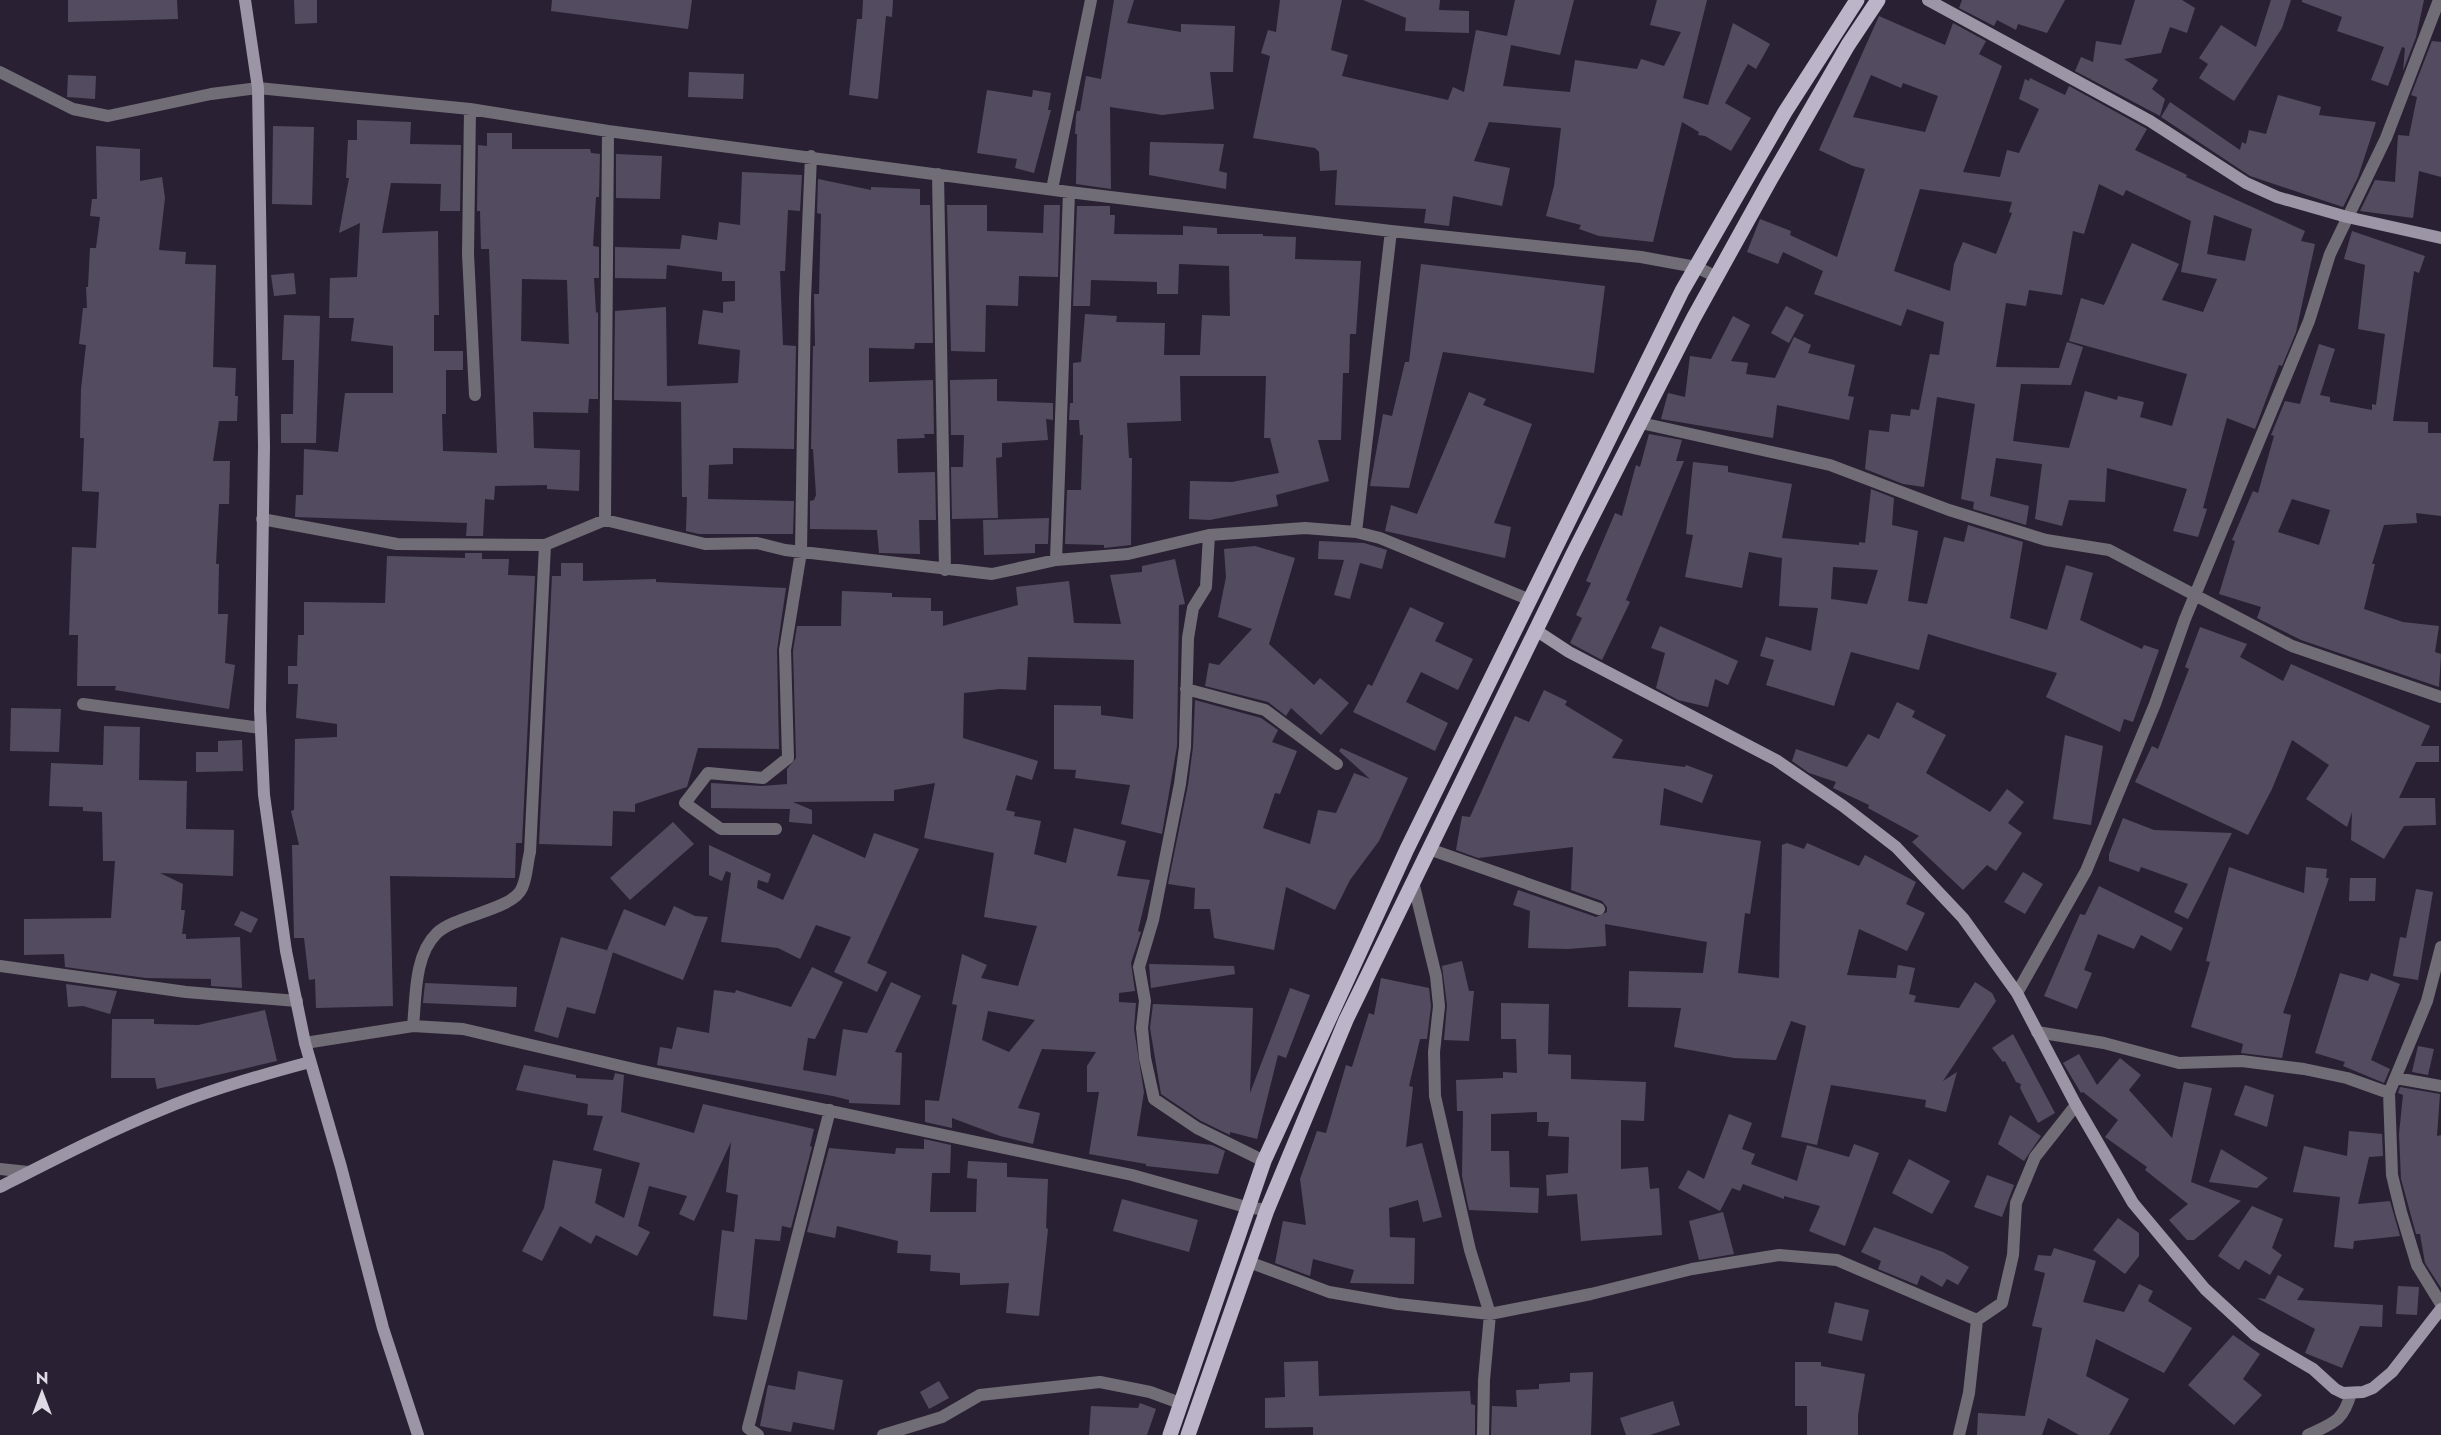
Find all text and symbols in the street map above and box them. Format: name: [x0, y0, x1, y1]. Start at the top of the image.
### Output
north arrow: [12, 1363, 72, 1423]
text: N: [36, 1367, 48, 1390]

